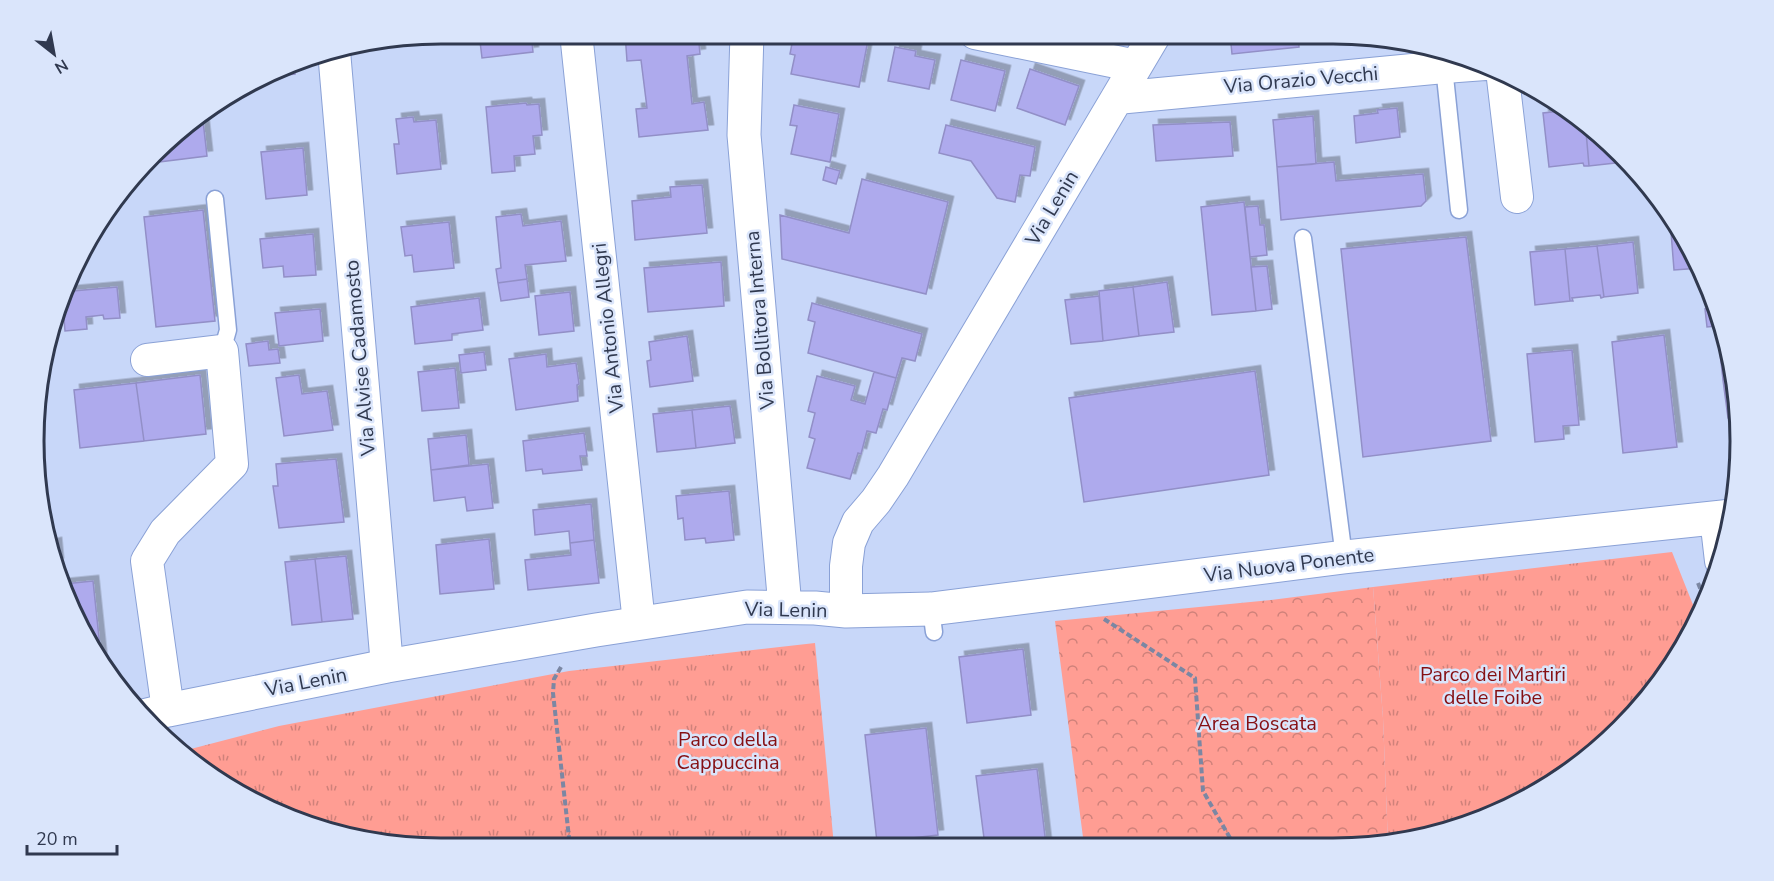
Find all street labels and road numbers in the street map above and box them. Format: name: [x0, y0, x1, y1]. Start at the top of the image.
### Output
street label: Via Orazio Vecchi: [1222, 60, 1379, 100]
street label: Via Lenin: [1019, 166, 1085, 251]
street label: Via Bollitora Interna: [739, 230, 781, 411]
street label: Via Antonio Allegri: [586, 242, 630, 415]
street label: Via Alvise Cadamosto: [338, 259, 382, 458]
street label: Via Nuova Ponente: [1201, 541, 1376, 589]
street label: Via Lenin: [743, 596, 828, 624]
street label: Via Lenin: [262, 661, 349, 703]

